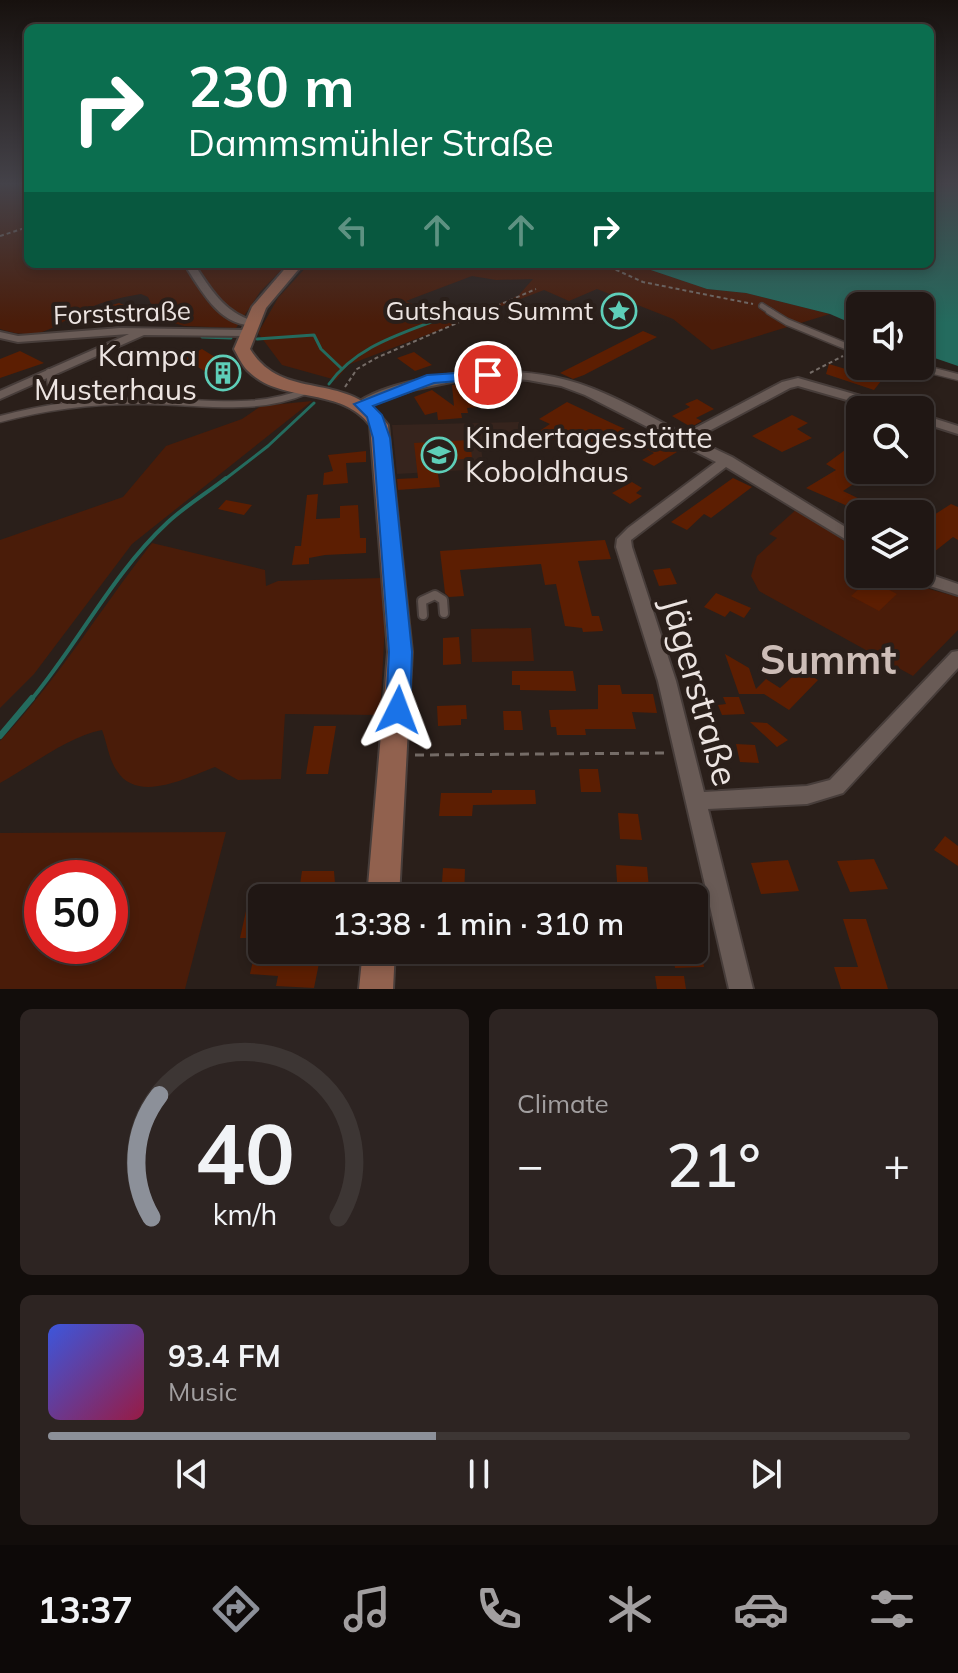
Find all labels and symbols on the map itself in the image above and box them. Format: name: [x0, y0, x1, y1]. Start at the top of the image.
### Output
place icon: Gutshaus Summt: [600, 292, 638, 330]
street label: Forststraße: [53, 294, 191, 331]
place label: Gutshaus Summt: [386, 294, 593, 327]
place label: Kampa Musterhaus: [34, 336, 197, 408]
pin: [454, 341, 522, 409]
building icon: Kampa Musterhaus: [204, 354, 242, 392]
place label: Kindertagesstätte Koboldhaus: [465, 418, 713, 490]
school or university icon: Kindertagesstätte Koboldhaus: [420, 436, 458, 474]
street label: Jägerstraße: [652, 591, 749, 791]
district label: Summt: [760, 634, 896, 684]
position arrow: [356, 668, 440, 752]
speed limit sign: 50: [24, 860, 128, 964]

